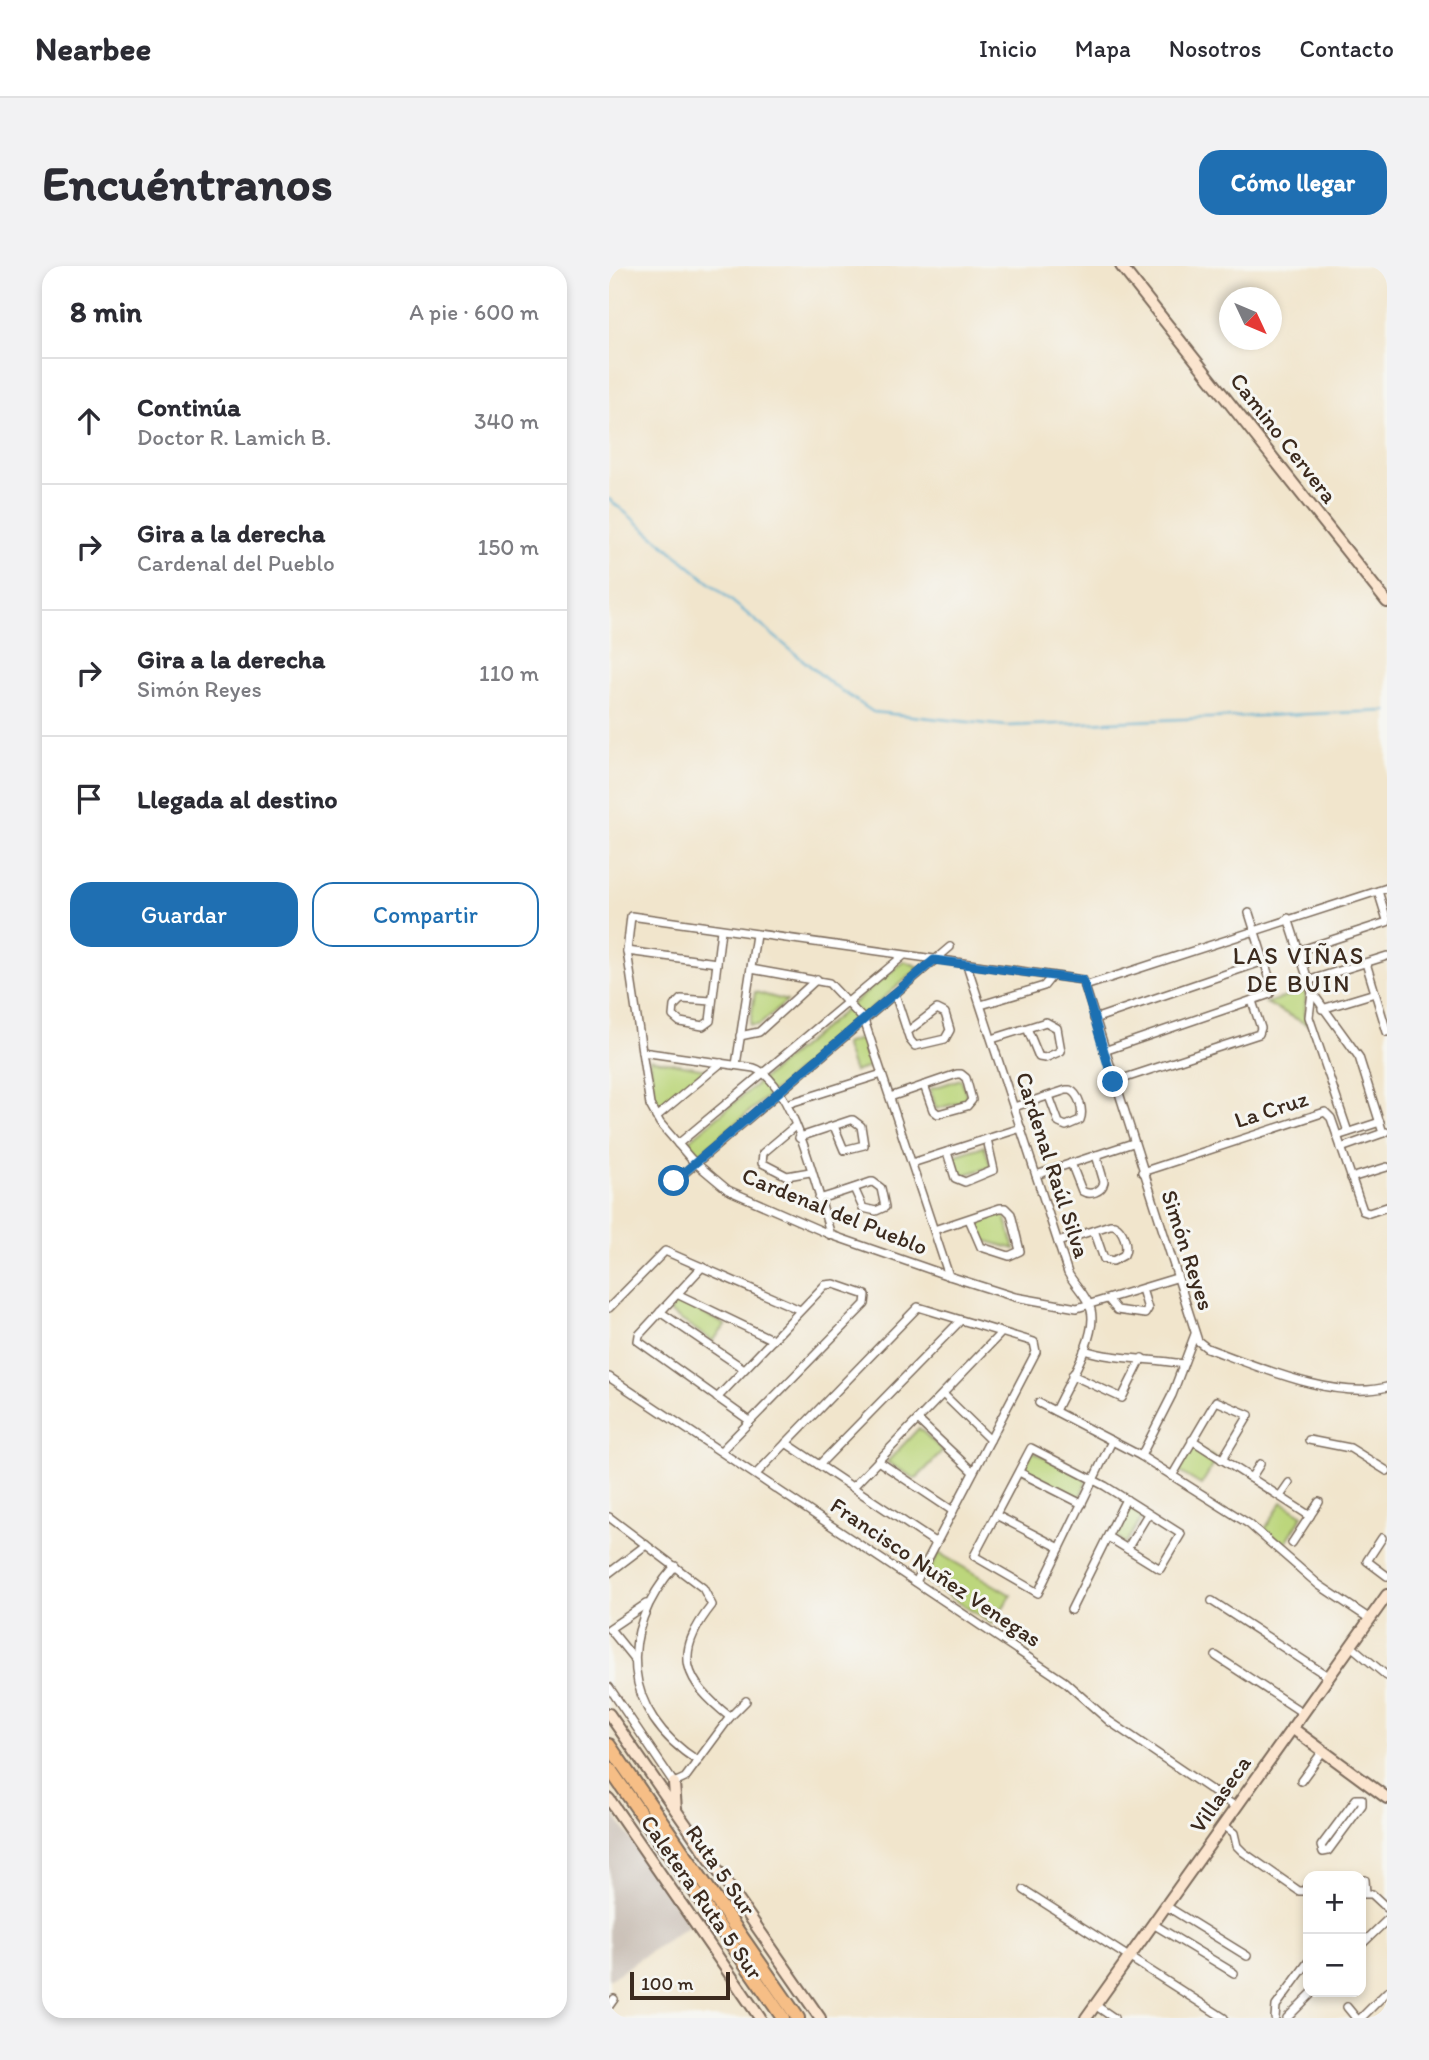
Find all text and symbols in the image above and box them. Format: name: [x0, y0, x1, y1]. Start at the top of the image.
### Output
text: Nearbee: [35, 29, 151, 68]
text: Inicio: [979, 34, 1037, 63]
text: Mapa: [1075, 34, 1131, 63]
text: Nosotros: [1169, 34, 1261, 63]
text: Contacto: [1299, 34, 1394, 63]
button: Cómo llegar: [1199, 150, 1387, 215]
text: Encuéntranos: [42, 153, 333, 212]
north arrow: [1219, 287, 1282, 350]
text: 8 min: [70, 293, 142, 330]
text: A pie · 600 m: [409, 298, 539, 326]
street label: Camino Cervera: [1224, 367, 1344, 509]
text: Continúa: [137, 391, 241, 423]
icon: ahead: [70, 402, 108, 440]
text: 340 m: [474, 407, 539, 435]
text: Doctor R. Lamich B.: [137, 423, 331, 451]
text: Gira a la derecha: [137, 517, 325, 549]
icon: right: [70, 528, 108, 566]
text: 150 m: [478, 533, 539, 561]
text: Cardenal del Pueblo: [137, 549, 335, 577]
text: Gira a la derecha: [137, 643, 325, 675]
icon: right: [70, 654, 108, 692]
text: 110 m: [479, 659, 539, 687]
text: Simón Reyes: [137, 675, 262, 703]
icon: arrive: [70, 780, 108, 818]
text: Llegada al destino: [137, 783, 338, 815]
button: Guardar: [70, 882, 298, 947]
button: Compartir: [312, 882, 539, 947]
district label: LAS VIÑAS DE BUIN: [1233, 941, 1365, 998]
route end: [1097, 1066, 1128, 1097]
street label: Cardenal Raúl Silva: [1010, 1068, 1096, 1262]
street label: La Cruz: [1231, 1084, 1312, 1134]
street label: Cardenal del Pueblo: [738, 1161, 932, 1261]
route start: [658, 1165, 689, 1196]
street label: Simón Reyes: [1155, 1186, 1221, 1314]
street label: Francisco Nuñez Venegas: [825, 1491, 1047, 1653]
street label: Villaseca: [1183, 1750, 1257, 1838]
street label: Caletera Ruta 5 Sur: [635, 1809, 769, 1985]
street label: Ruta 5 Sur: [680, 1819, 762, 1921]
map controls: [1303, 1871, 1366, 1997]
button: +: [1303, 1871, 1366, 1934]
button: −: [1303, 1934, 1366, 1997]
scale bar: [630, 1969, 730, 2001]
text: 100 m: [641, 1972, 693, 1995]

